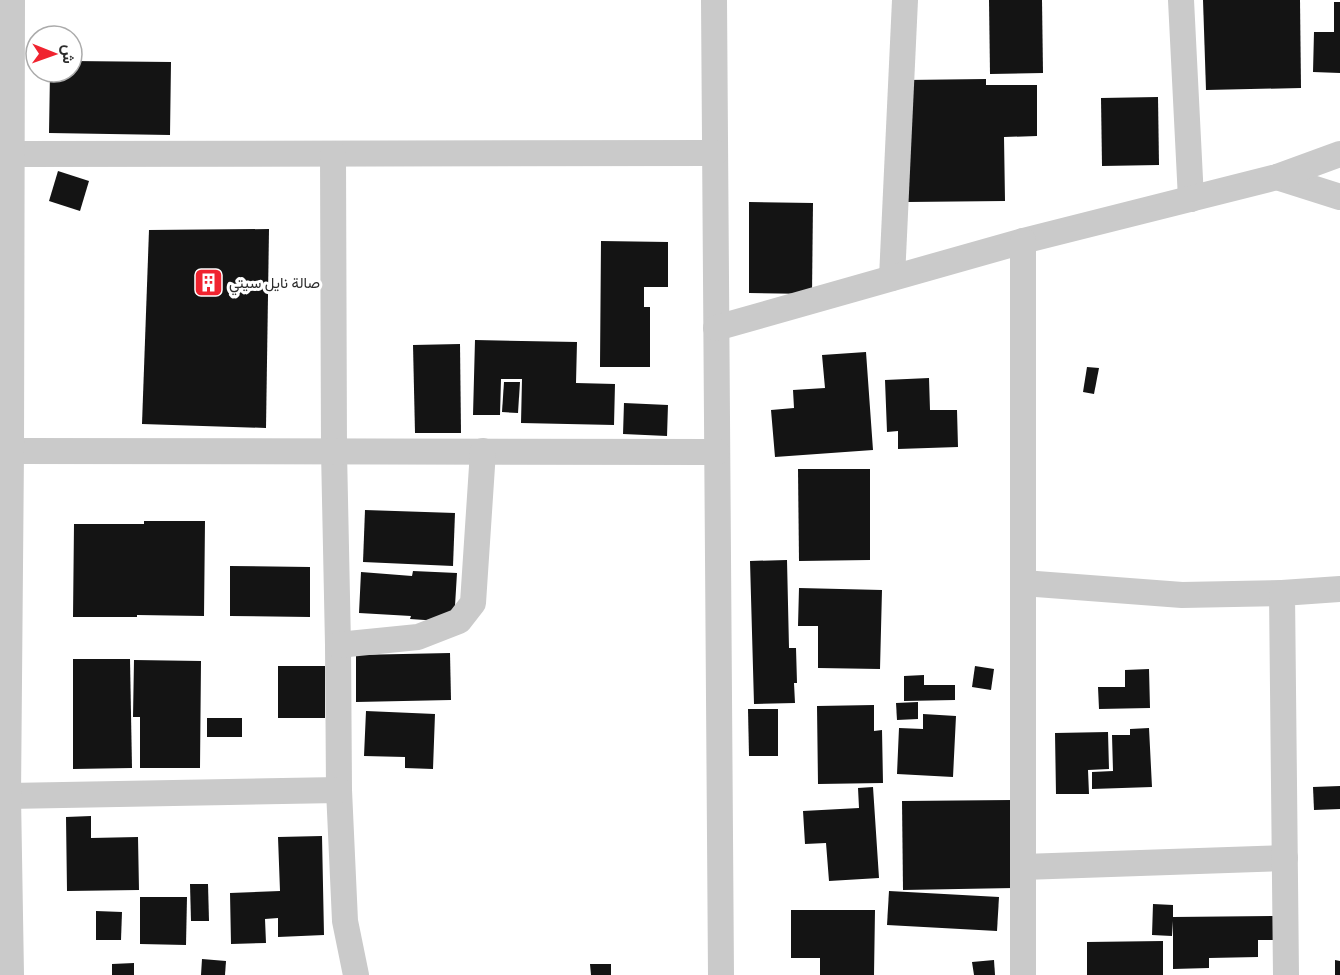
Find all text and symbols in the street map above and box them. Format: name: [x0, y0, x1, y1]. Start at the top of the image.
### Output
north arrow: [24, 24, 84, 84]
text: ش: [58, 44, 78, 64]
building icon: صالة نايل سيتي: [192, 267, 224, 299]
place label: صالة نايل سيتي: [229, 274, 320, 296]

